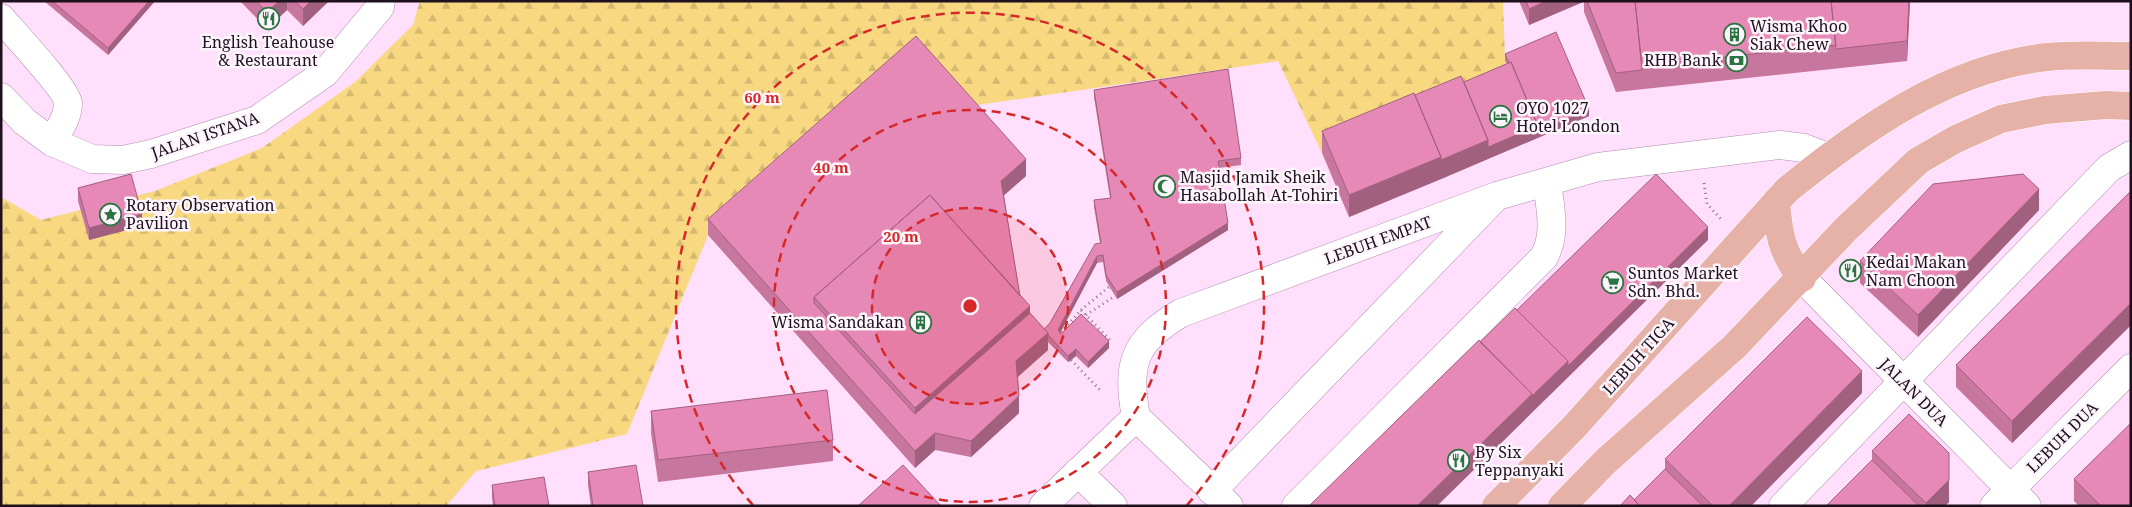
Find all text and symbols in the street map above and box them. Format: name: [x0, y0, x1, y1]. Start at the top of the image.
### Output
restaurant icon: English Teahouse & Restaurant: [256, 6, 280, 30]
place label: Wisma Khoo Siak Chew: [1750, 15, 1847, 55]
building icon: Wisma Khoo Siak Chew: [1722, 23, 1746, 47]
place label: English Teahouse & Restaurant: [202, 31, 334, 71]
bank icon: RHB Bank: [1725, 48, 1749, 72]
place label: RHB Bank: [1644, 49, 1722, 71]
text: 60 m: [744, 87, 780, 107]
place label: OYO 1027 Hotel London: [1516, 97, 1620, 137]
hotel icon: OYO 1027 Hotel London: [1488, 105, 1512, 129]
street label: JALAN ISTANA: [147, 106, 262, 164]
text: 40 m: [813, 157, 849, 177]
place label: Masjid Jamik Sheik Hasabollah At-Tohiri: [1180, 166, 1338, 206]
mosque icon: Masjid Jamik Sheik Hasabollah At-Tohiri: [1152, 174, 1176, 198]
place label: Rotary Observation Pavilion: [126, 194, 275, 234]
place icon: Rotary Observation Pavilion: [98, 202, 122, 226]
street label: LEBUH EMPAT: [1321, 210, 1435, 270]
text: 20 m: [883, 226, 919, 246]
place label: Kedai Makan Nam Choon: [1866, 251, 1966, 291]
restaurant icon: Kedai Makan Nam Choon: [1838, 259, 1862, 283]
place label: Suntos Market Sdn. Bhd.: [1628, 262, 1739, 302]
supermarket icon: Suntos Market Sdn. Bhd.: [1600, 270, 1624, 294]
centre of rings: [961, 297, 979, 315]
building icon: Wisma Sandakan: [908, 310, 932, 334]
place label: Wisma Sandakan: [771, 311, 904, 333]
street label: LEBUH TIGA: [1597, 312, 1679, 399]
street label: JALAN DUA: [1874, 352, 1954, 432]
street label: LEBUH DUA: [2021, 396, 2103, 478]
place label: By Six Teppanyaki: [1475, 441, 1564, 481]
restaurant icon: By Six Teppanyaki: [1447, 449, 1471, 473]

